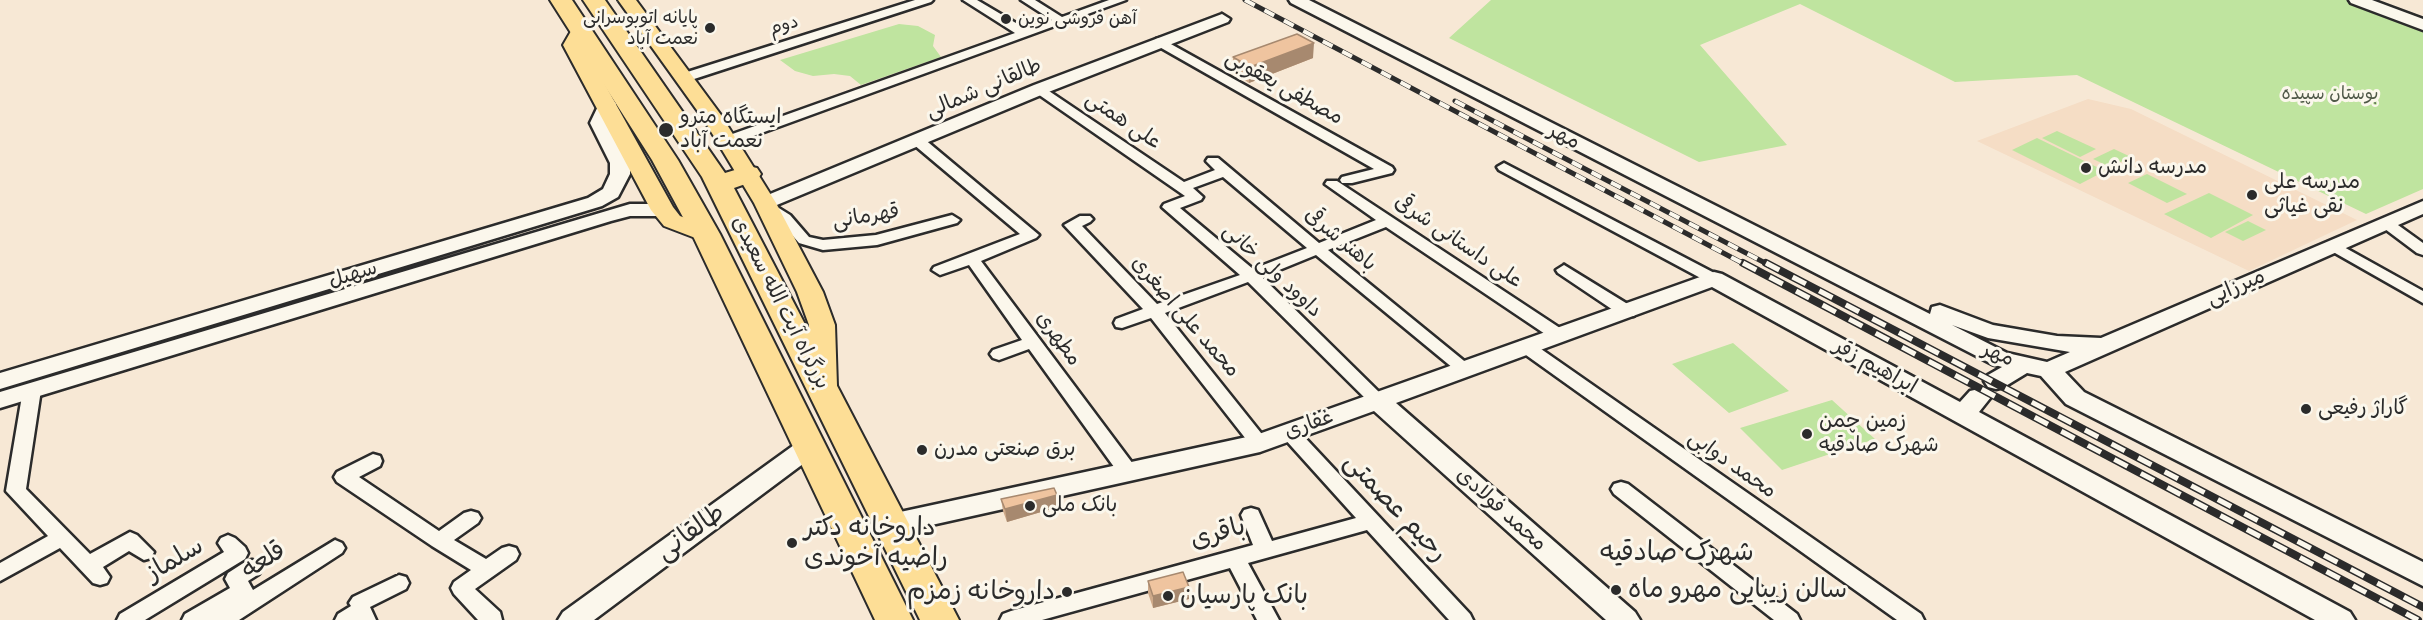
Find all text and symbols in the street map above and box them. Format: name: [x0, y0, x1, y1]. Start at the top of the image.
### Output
place label: پایانه اتوبوسرانی نعمت آباد: [583, 7, 698, 50]
place label: آهن فروشی نوین: [1018, 8, 1137, 30]
street label: دوم: [767, 11, 801, 41]
marker: آهن فروشی نوین: [999, 12, 1013, 26]
marker: پایانه اتوبوسرانی نعمت آباد: [703, 21, 717, 35]
street label: مصطفی یعقوبی: [1221, 45, 1347, 131]
street label: طالقانی شمالی: [922, 53, 1046, 125]
park label: بوستان سپیده: [2282, 83, 2378, 105]
street label: علی همتی: [1080, 87, 1166, 155]
place label: ایستگاه مترو نعمت آباد: [680, 105, 781, 155]
street label: مهر: [1544, 119, 1584, 155]
marker: ایستگاه مترو نعمت آباد: [657, 121, 675, 139]
place label: مدرسه دانش: [2098, 155, 2207, 181]
marker: مدرسه دانش: [2079, 161, 2093, 175]
place label: مدرسه علی نقی غیاثی: [2264, 170, 2360, 220]
marker: مدرسه علی نقی غیاثی: [2245, 188, 2259, 202]
street label: علی داستانی شرقی: [1389, 190, 1527, 294]
street label: قهرمانی: [831, 199, 901, 235]
street label: باهنر شرقی: [1299, 203, 1381, 277]
street label: بزرگراه آیت الله سعیدی: [725, 212, 835, 394]
street label: داوود ولی خانی: [1217, 219, 1327, 323]
street label: محمد علی اصغری: [1125, 251, 1245, 383]
street label: سهیل: [326, 256, 380, 294]
street label: میرزایی: [2203, 264, 2269, 312]
street label: مطهری: [1030, 307, 1086, 371]
street label: ابراهیم زقر: [1829, 334, 1921, 400]
street label: مهر: [1978, 337, 2018, 373]
place label: گاراژ رفیعی: [2318, 396, 2408, 422]
marker: گاراژ رفیعی: [2299, 402, 2313, 416]
street label: غفاری: [1281, 405, 1337, 445]
place label: زمین چمن شهرک صادقیه: [1819, 409, 1939, 459]
street label: محمد دوابی: [1683, 425, 1781, 505]
marker: زمین چمن شهرک صادقیه: [1800, 427, 1814, 441]
place label: برق صنعتی مدرن: [934, 437, 1076, 463]
marker: برق صنعتی مدرن: [915, 443, 929, 457]
street label: رحیم عصمتی: [1337, 447, 1453, 569]
street label: محمد فولادی: [1450, 463, 1552, 557]
place label: بانک ملی: [1042, 493, 1117, 519]
street label: طالقانی: [651, 498, 731, 568]
marker: بانک ملی: [1023, 499, 1037, 513]
street label: باقری: [1187, 511, 1249, 557]
place label: داروخانه دکتر راضیه آخوندی: [804, 512, 948, 574]
street label: سلماز: [140, 531, 210, 589]
street label: قلعه: [236, 535, 292, 587]
marker: داروخانه دکتر راضیه آخوندی: [785, 536, 799, 550]
district label: شهرک صادقیه: [1600, 537, 1754, 569]
place label: سالن زیبایی مهرو ماه: [1628, 574, 1847, 606]
place label: داروخانه زمزم: [907, 576, 1055, 608]
place label: بانک پارسیان: [1180, 580, 1308, 612]
marker: سالن زیبایی مهرو ماه: [1609, 583, 1623, 597]
marker: داروخانه زمزم: [1060, 585, 1074, 599]
marker: بانک پارسیان: [1161, 589, 1175, 603]

